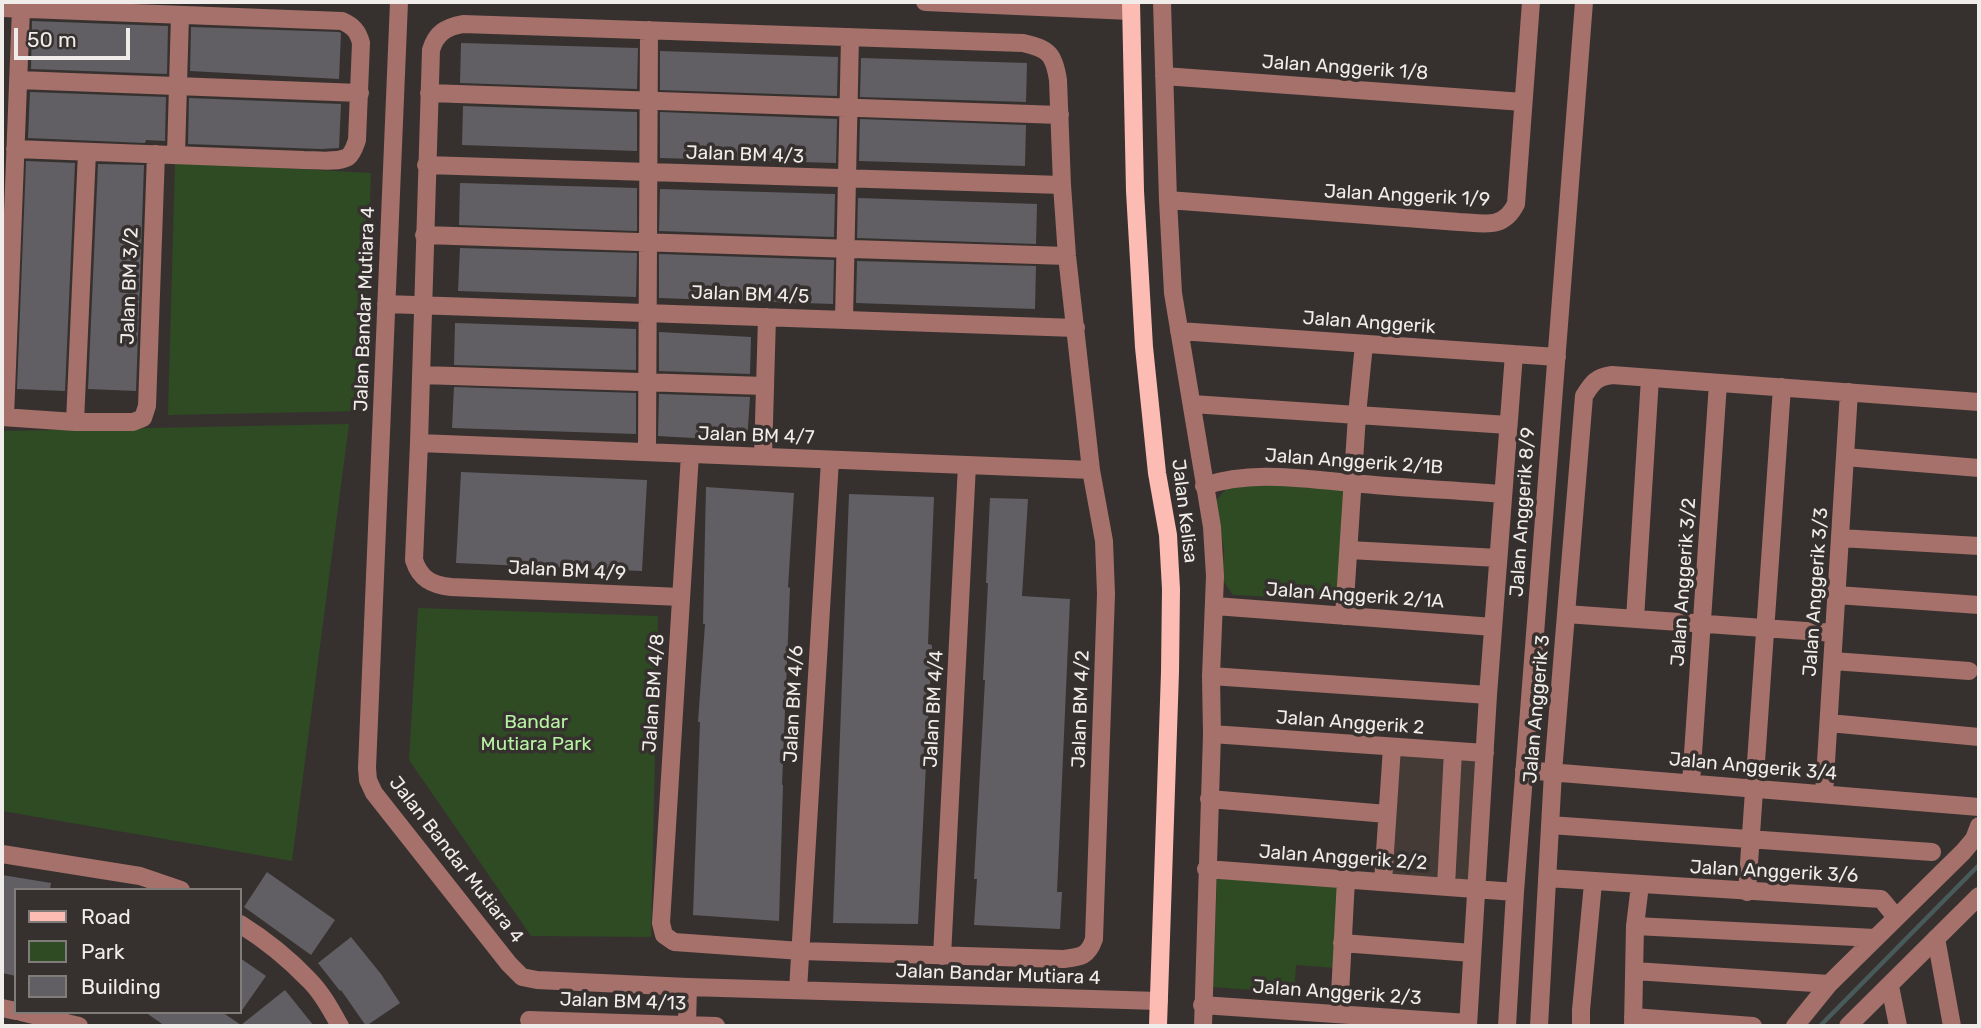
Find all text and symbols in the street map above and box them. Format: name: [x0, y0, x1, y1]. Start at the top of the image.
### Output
scale bar: [18, 14, 133, 58]
text: 50 m: [27, 27, 77, 52]
street label: Jalan Anggerik 1/8: [1261, 51, 1429, 85]
street label: Jalan BM 4/3: [685, 142, 805, 168]
street label: Jalan Anggerik 1/9: [1323, 180, 1491, 212]
street label: Jalan Bandar Mutiara 4: [350, 206, 380, 412]
street label: Jalan BM 3/2: [117, 227, 143, 345]
street label: Jalan BM 4/5: [691, 282, 809, 308]
street label: Jalan Anggerik: [1302, 307, 1436, 339]
street label: Jalan BM 4/7: [697, 423, 815, 449]
street label: Jalan Anggerik 8/9: [1506, 426, 1540, 598]
street label: Jalan Anggerik 2/1B: [1264, 444, 1444, 480]
street label: Jalan Kelisa: [1166, 458, 1202, 564]
street label: Jalan Anggerik 3/2: [1667, 497, 1701, 667]
street label: Jalan Anggerik 3/3: [1799, 507, 1833, 677]
street label: Jalan BM 4/9: [507, 557, 627, 585]
street label: Jalan Anggerik 2/1A: [1265, 578, 1445, 614]
street label: Jalan BM 4/8: [638, 633, 670, 753]
street label: Jalan Anggerik 3: [1519, 634, 1555, 784]
street label: Jalan BM 4/6: [780, 645, 808, 763]
street label: Jalan BM 4/4: [920, 650, 948, 768]
street label: Jalan BM 4/2: [1068, 650, 1094, 768]
street label: Jalan Anggerik 2: [1275, 706, 1425, 740]
park label: Bandar Mutiara Park: [481, 712, 591, 756]
street label: Jalan Anggerik 3/4: [1668, 748, 1838, 786]
street label: Jalan Bandar Mutiara 4: [384, 772, 528, 948]
street label: Jalan Anggerik 2/2: [1258, 841, 1428, 875]
street label: Jalan Anggerik 3/6: [1689, 856, 1859, 888]
legend: [14, 888, 242, 1014]
text: Road: [81, 904, 131, 929]
text: Park: [81, 939, 125, 964]
street label: Jalan Bandar Mutiara 4: [895, 960, 1101, 990]
text: Building: [81, 974, 161, 999]
street label: Jalan Anggerik 2/3: [1252, 976, 1422, 1010]
street label: Jalan BM 4/13: [559, 988, 687, 1016]

